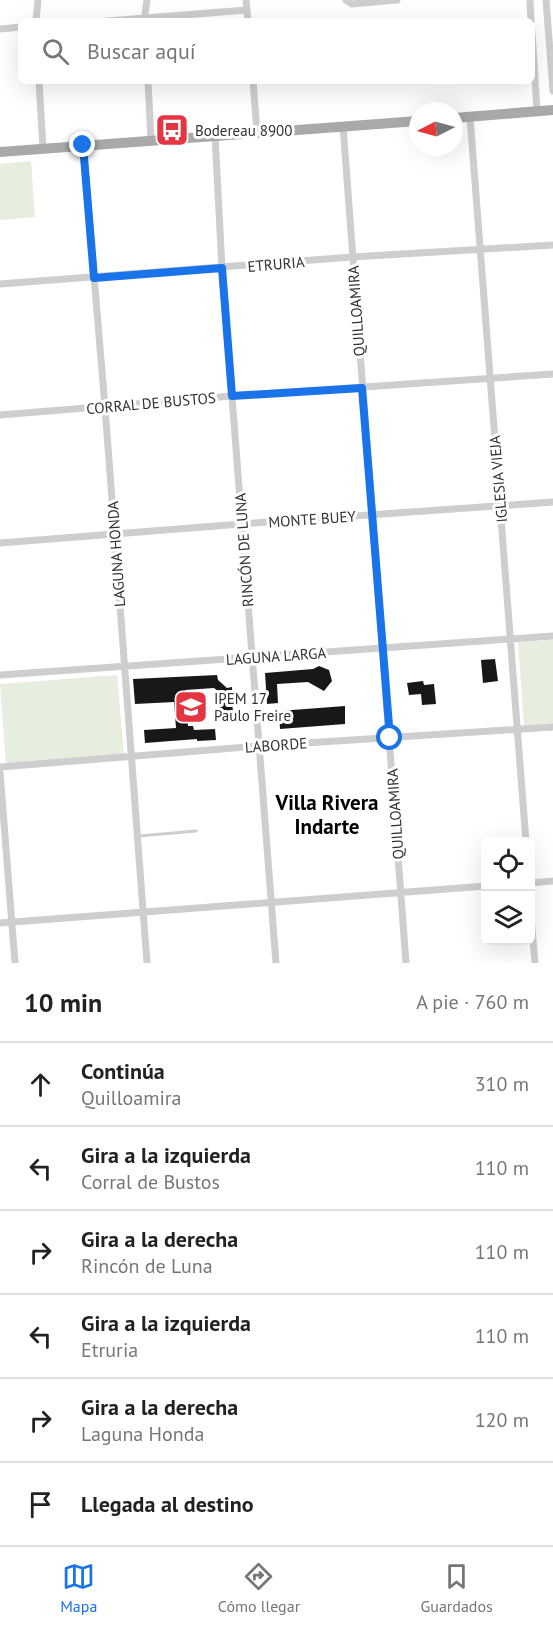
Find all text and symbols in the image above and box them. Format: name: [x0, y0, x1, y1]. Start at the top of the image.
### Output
search box: [18, 18, 535, 84]
icon: search: [39, 35, 72, 68]
text: Buscar aquí: [87, 37, 196, 65]
north arrow: [409, 102, 463, 156]
bus stop icon: Bodereau 8900: [154, 112, 190, 148]
place label: Bodereau 8900: [195, 121, 292, 140]
route end: [69, 131, 95, 157]
street label: ETRURIA: [247, 252, 306, 276]
street label: QUILLOAMIRA: [343, 265, 369, 357]
street label: CORRAL DE BUSTOS: [85, 388, 217, 418]
street label: IGLESIA VIEJA: [485, 434, 511, 523]
street label: RINCÓN DE LUNA: [231, 492, 257, 608]
street label: LAGUNA HONDA: [103, 500, 129, 608]
street label: MONTE BUEY: [268, 506, 357, 532]
street label: LAGUNA LARGA: [225, 643, 327, 669]
school or university icon: IPEM 17 Paulo Freire: [173, 689, 209, 725]
place label: IPEM 17 Paulo Freire: [214, 689, 291, 725]
route start: [376, 724, 402, 750]
street label: LABORDE: [244, 733, 308, 757]
street label: QUILLOAMIRA: [382, 768, 408, 860]
district label: Villa Rivera Indarte: [275, 789, 378, 840]
map controls: [481, 837, 535, 945]
button: locate: [481, 837, 535, 891]
button: layers: [481, 891, 535, 945]
text: 10 min: [24, 986, 102, 1019]
text: A pie · 760 m: [416, 989, 529, 1015]
text: Continúa: [81, 1057, 165, 1085]
icon: ahead: [24, 1068, 57, 1101]
text: 310 m: [475, 1071, 529, 1097]
text: Quilloamira: [81, 1085, 181, 1111]
text: Gira a la izquierda: [81, 1141, 251, 1169]
icon: left: [24, 1152, 57, 1185]
text: 110 m: [475, 1155, 529, 1181]
text: Corral de Bustos: [81, 1169, 220, 1195]
text: Gira a la derecha: [81, 1225, 238, 1253]
icon: right: [24, 1236, 57, 1269]
text: 110 m: [475, 1239, 529, 1265]
text: Rincón de Luna: [81, 1253, 213, 1279]
text: Gira a la izquierda: [81, 1309, 251, 1337]
icon: left: [24, 1320, 57, 1353]
text: 110 m: [475, 1323, 529, 1349]
text: Etruria: [81, 1337, 138, 1363]
text: Gira a la derecha: [81, 1393, 238, 1421]
icon: right: [24, 1404, 57, 1437]
text: 120 m: [475, 1407, 529, 1433]
text: Laguna Honda: [81, 1421, 204, 1447]
icon: arrive: [24, 1488, 57, 1521]
text: Llegada al destino: [81, 1490, 254, 1518]
tab: Mapa: [60, 1560, 97, 1616]
tab: Cómo llegar: [218, 1560, 300, 1616]
tab: Guardados: [421, 1560, 493, 1616]

